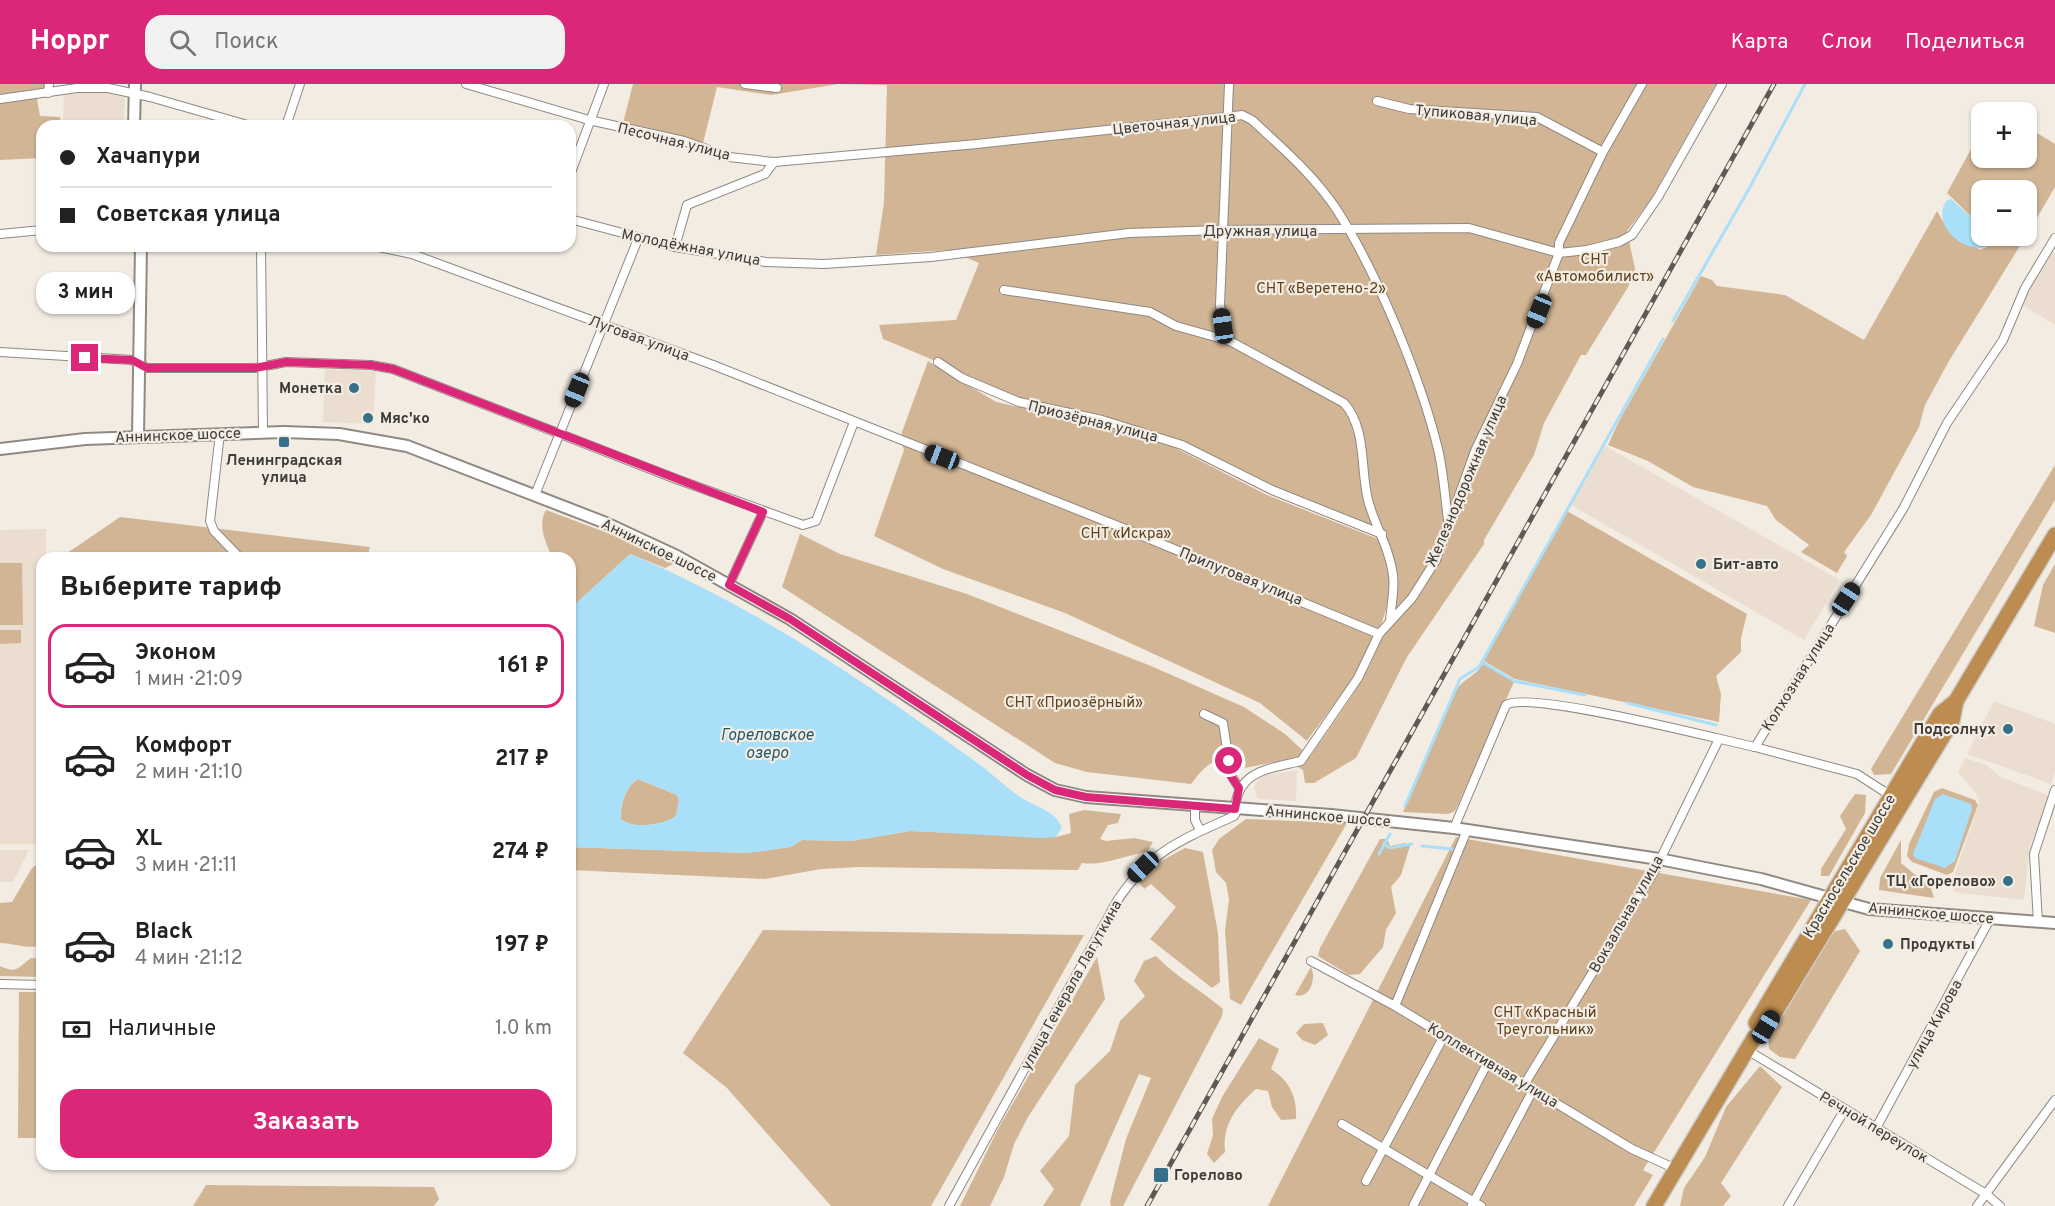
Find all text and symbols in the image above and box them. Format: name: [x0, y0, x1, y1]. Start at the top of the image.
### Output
search box: [145, 15, 565, 69]
text: Hoppr: [30, 24, 109, 60]
icon: search: [166, 26, 199, 59]
text: Поиск: [214, 29, 279, 56]
text: Карта: [1731, 29, 1788, 56]
text: Слои: [1821, 29, 1872, 56]
text: Поделиться: [1905, 29, 2025, 56]
street label: Тупиковая улица: [1414, 102, 1538, 131]
map controls: [1971, 102, 2037, 246]
button: +: [1971, 102, 2037, 168]
street label: Цветочная улица: [1112, 109, 1237, 140]
street label: Песочная улица: [615, 119, 732, 166]
text: Хачапури: [96, 144, 200, 171]
button: −: [1971, 180, 2037, 246]
text: Советская улица: [96, 202, 281, 229]
street label: Дружная улица: [1203, 223, 1317, 242]
street label: Молодёжная улица: [620, 226, 762, 271]
park label: СНТ «Автомобилист»: [1536, 251, 1654, 287]
callout: 3 мин: [36, 271, 134, 313]
text: 3 мин: [58, 280, 113, 306]
park label: СНТ «Веретено-2»: [1256, 280, 1386, 299]
car: [1524, 291, 1554, 331]
car: [1212, 307, 1234, 345]
street label: Луговая улица: [585, 312, 692, 366]
route end: [71, 344, 98, 371]
car: [562, 370, 592, 410]
place label: Монетка: [279, 380, 342, 399]
marker: Монетка: [347, 381, 361, 395]
street label: Железнодорожная улица: [1423, 393, 1512, 570]
street label: Приозёрная улица: [1026, 397, 1159, 448]
place label: Мяс'ко: [380, 410, 430, 429]
marker: Мяс'ко: [361, 411, 375, 425]
street label: Аннинское шоссе: [115, 425, 241, 448]
marker: Ленинградская улица: [277, 435, 291, 449]
car: [922, 442, 962, 472]
place label: Ленинградская улица: [226, 452, 342, 488]
street label: Аннинское шоссе: [598, 515, 719, 587]
park label: СНТ «Искра»: [1081, 525, 1172, 544]
street label: Прилуговая улица: [1176, 544, 1305, 611]
place label: Бит-авто: [1713, 556, 1779, 575]
marker: Бит-авто: [1694, 557, 1708, 571]
text: Выберите тариф: [60, 571, 282, 605]
car: [1829, 579, 1863, 619]
street label: Колхозная улица: [1759, 621, 1840, 735]
icon: car: [63, 639, 117, 693]
text: Эконом: [135, 640, 216, 667]
text: 161 ₽: [498, 653, 549, 680]
text: 1 мин · 21:09: [135, 667, 243, 693]
park label: СНТ «Приозёрный»: [1005, 694, 1143, 713]
place label: Подсолнух: [1914, 721, 1996, 740]
marker: Подсолнух: [2001, 722, 2015, 736]
water label: Гореловское озеро: [720, 726, 814, 764]
icon: car: [63, 732, 117, 786]
text: Комфорт: [135, 733, 232, 760]
text: 217 ₽: [495, 746, 549, 773]
route start: [1215, 747, 1242, 774]
text: 2 мин · 21:10: [135, 760, 243, 786]
street label: Красносельское шоссе: [1800, 791, 1901, 942]
street label: Аннинское шоссе: [1264, 803, 1391, 832]
icon: car: [63, 825, 117, 879]
text: XL: [135, 826, 162, 853]
text: 274 ₽: [492, 839, 549, 866]
car: [1124, 848, 1162, 886]
text: 3 мин · 21:11: [135, 853, 238, 879]
street label: Вокзальная улица: [1586, 853, 1669, 977]
place label: ТЦ «Горелово»: [1886, 873, 1996, 892]
marker: ТЦ «Горелово»: [2001, 874, 2015, 888]
street label: улица Генерала Лагуткина: [1018, 897, 1127, 1074]
street label: Аннинское шоссе: [1867, 900, 1994, 929]
icon: car: [63, 918, 117, 972]
text: Black: [135, 919, 193, 946]
text: 197 ₽: [495, 932, 549, 959]
place label: Продукты: [1900, 936, 1975, 955]
marker: Продукты: [1881, 937, 1895, 951]
text: 4 мин · 21:12: [135, 946, 243, 972]
street label: улица Кирова: [1903, 977, 1968, 1073]
park label: СНТ «Красный Треугольник»: [1493, 1004, 1597, 1040]
car: [1749, 1007, 1783, 1047]
icon: cash: [60, 1013, 93, 1046]
text: Наличные: [108, 1016, 216, 1043]
text: 1.0 km: [495, 1016, 552, 1042]
street label: Коллективная улица: [1423, 1020, 1561, 1113]
street label: Речной переулок: [1815, 1088, 1931, 1168]
button: Заказать: [60, 1089, 552, 1158]
marker: Горелово: [1152, 1166, 1170, 1184]
place label: Горелово: [1174, 1167, 1243, 1186]

